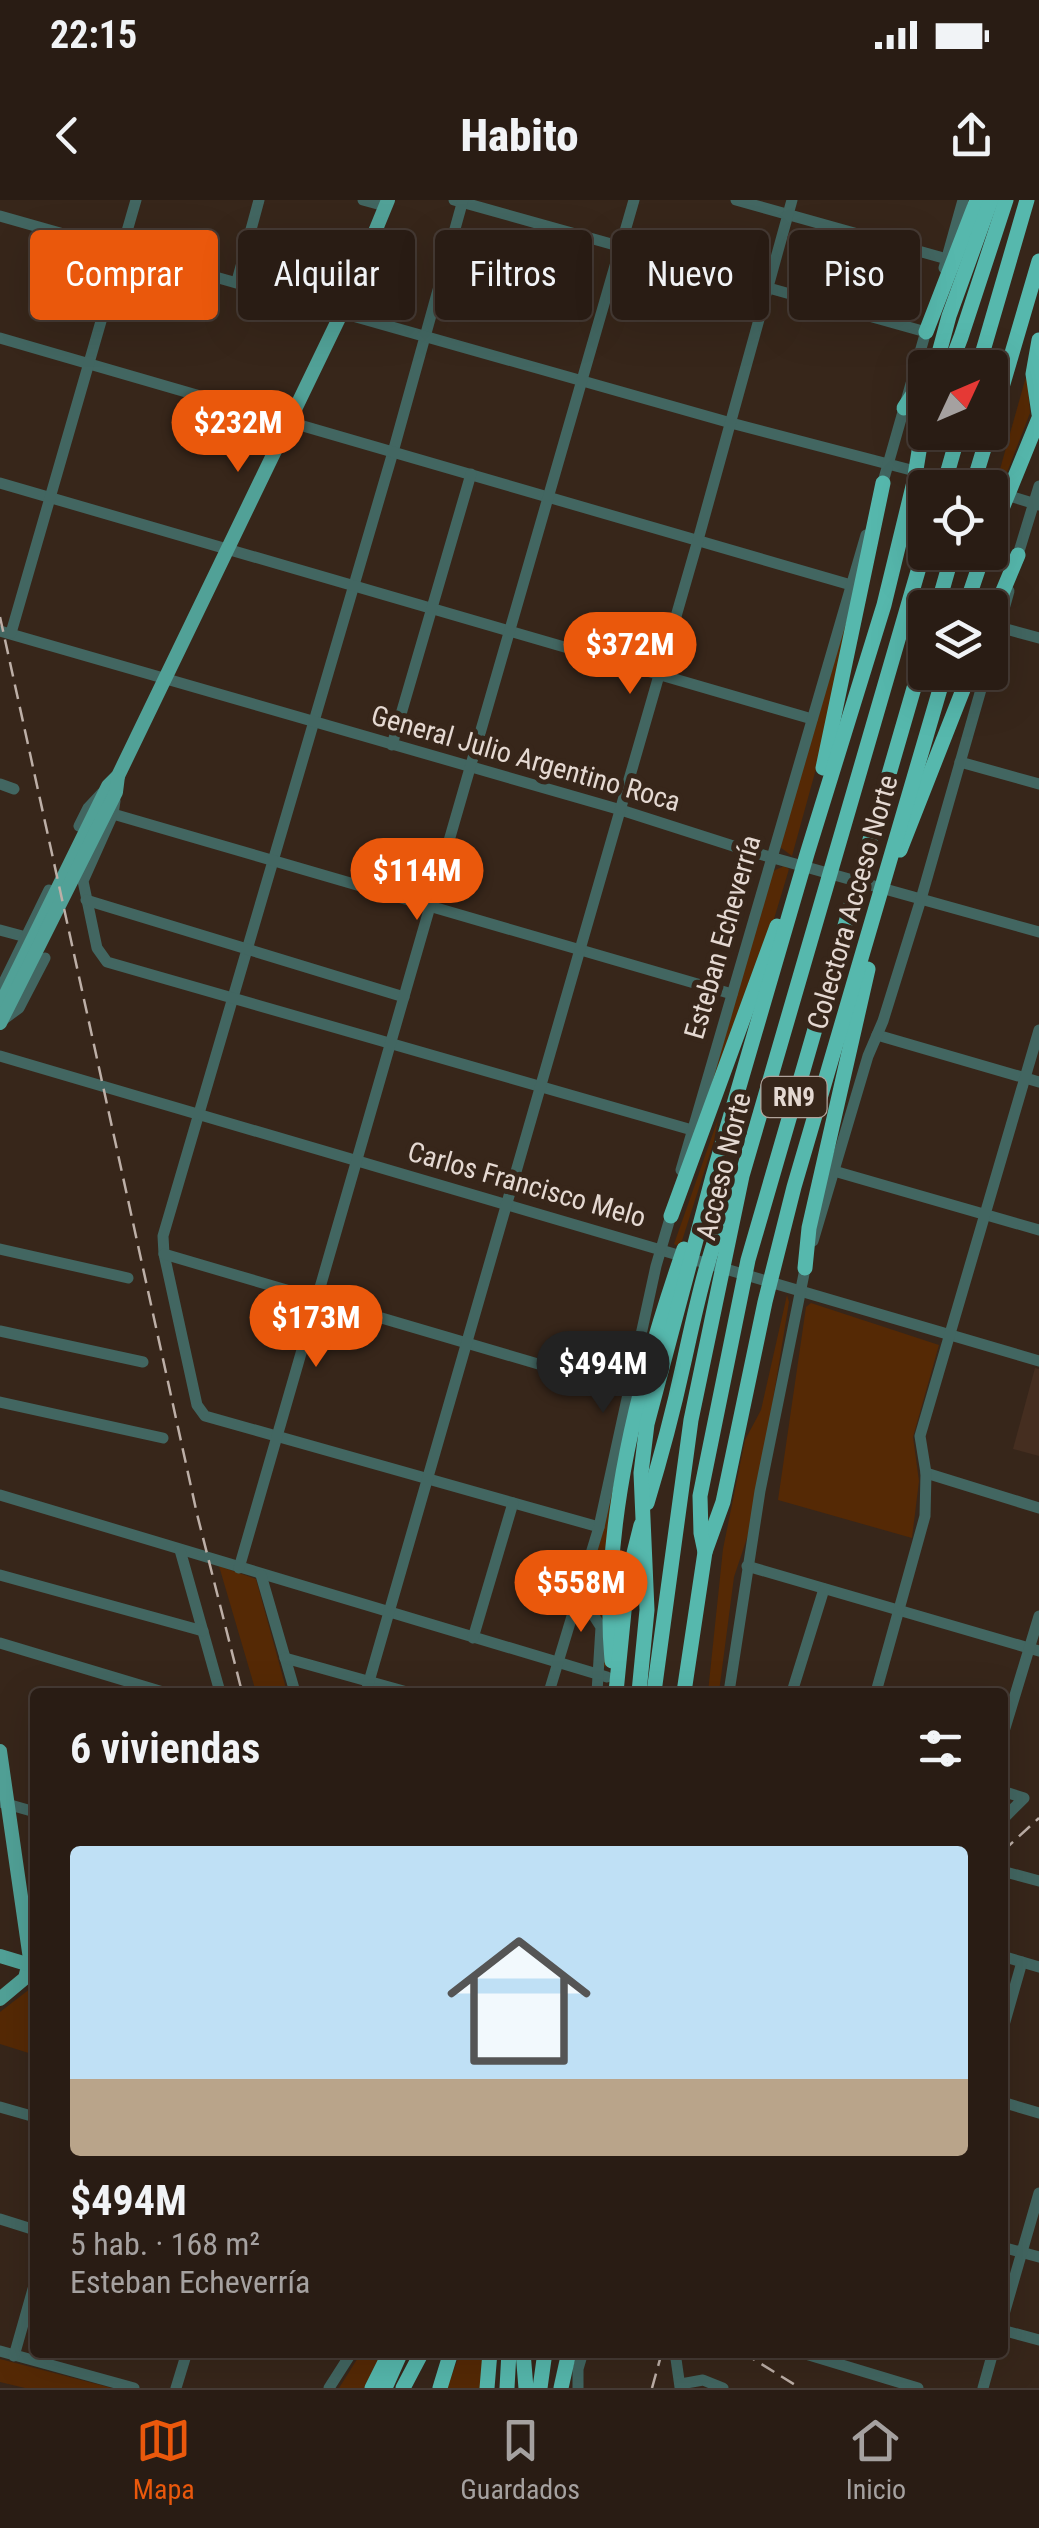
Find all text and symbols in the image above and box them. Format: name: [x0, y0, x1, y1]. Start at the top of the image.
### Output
text: 22:15: [50, 13, 137, 57]
icon: back: [40, 108, 95, 163]
icon: share: [944, 108, 999, 163]
text: Habito: [460, 109, 579, 162]
chip: Comprar: [30, 230, 218, 320]
chip: Alquilar: [238, 230, 415, 320]
chip: Filtros: [435, 230, 592, 320]
chip: Nuevo: [612, 230, 769, 320]
chip: Piso: [789, 230, 920, 320]
north arrow: [908, 350, 1008, 450]
map controls: [908, 350, 1008, 690]
pin: $232M: [168, 390, 308, 475]
text: $232M: [194, 403, 282, 441]
button: locate: [908, 470, 1008, 570]
button: layers: [908, 590, 1008, 690]
pin: $372M: [560, 612, 700, 697]
text: $372M: [586, 625, 674, 663]
street label: General Julio Argentino Roca: [368, 699, 684, 818]
street label: Colectora Acceso Norte: [800, 771, 905, 1033]
street label: Esteban Echeverría: [678, 831, 767, 1043]
pin: $114M: [347, 838, 487, 923]
text: $114M: [373, 851, 461, 889]
road number: RN9: [762, 1077, 826, 1117]
street label: Acceso Norte: [689, 1089, 758, 1243]
street label: Carlos Francisco Melo: [404, 1135, 650, 1234]
pin: $173M: [246, 1285, 386, 1370]
text: $173M: [272, 1298, 360, 1336]
pin: $494M: [533, 1331, 673, 1416]
text: $494M: [559, 1344, 647, 1382]
pin: $558M: [511, 1550, 651, 1635]
text: $558M: [537, 1563, 625, 1601]
icon: filters: [913, 1721, 968, 1776]
text: 6 viviendas: [70, 1724, 260, 1773]
icon: home: [429, 1911, 609, 2091]
text: $494M: [70, 2176, 187, 2225]
text: 5 hab. · 168 m²: [70, 2225, 260, 2263]
text: Esteban Echeverría: [70, 2263, 310, 2301]
tab: Mapa: [133, 2413, 195, 2506]
tab: Guardados: [460, 2413, 580, 2506]
tab: Inicio: [846, 2413, 906, 2506]

